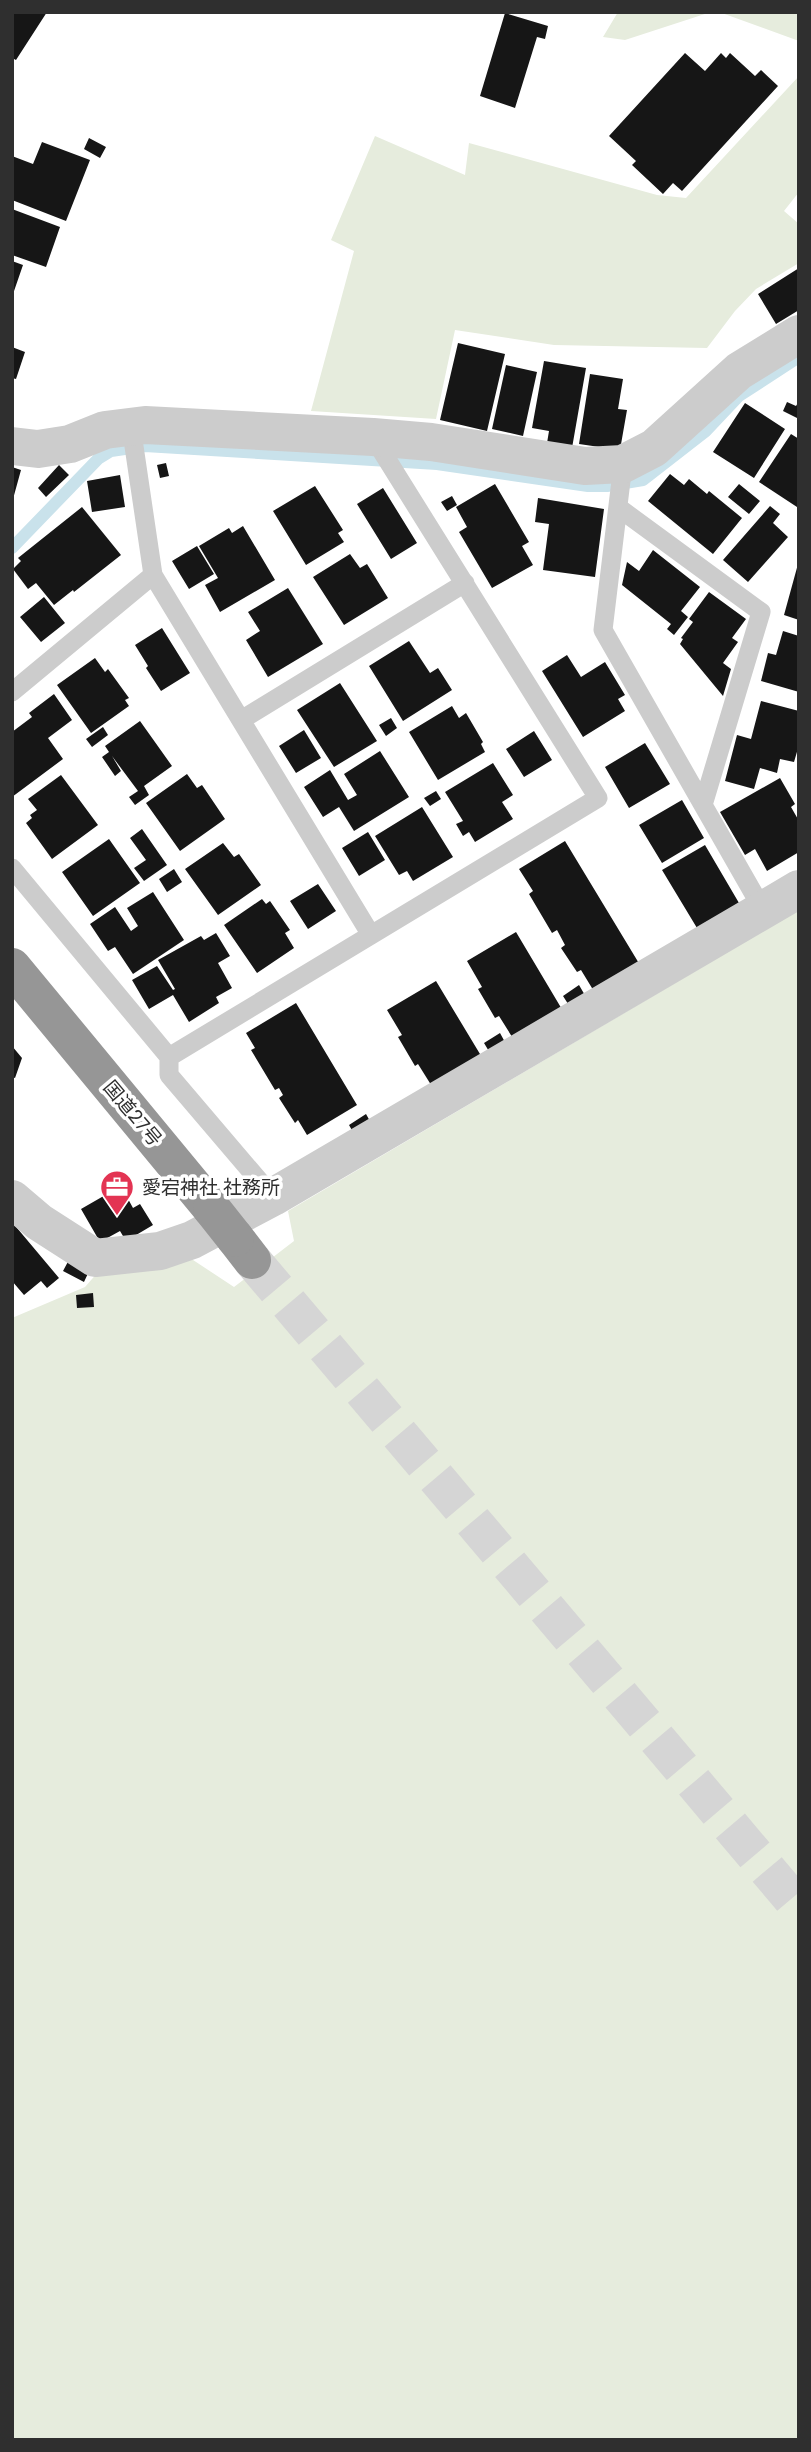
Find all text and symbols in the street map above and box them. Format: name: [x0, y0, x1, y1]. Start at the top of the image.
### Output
street label: 国道27号: [97, 1075, 168, 1152]
office icon: 愛宕神社 社務所: [98, 1168, 136, 1217]
place label: 愛宕神社 社務所: [142, 1174, 280, 1201]

